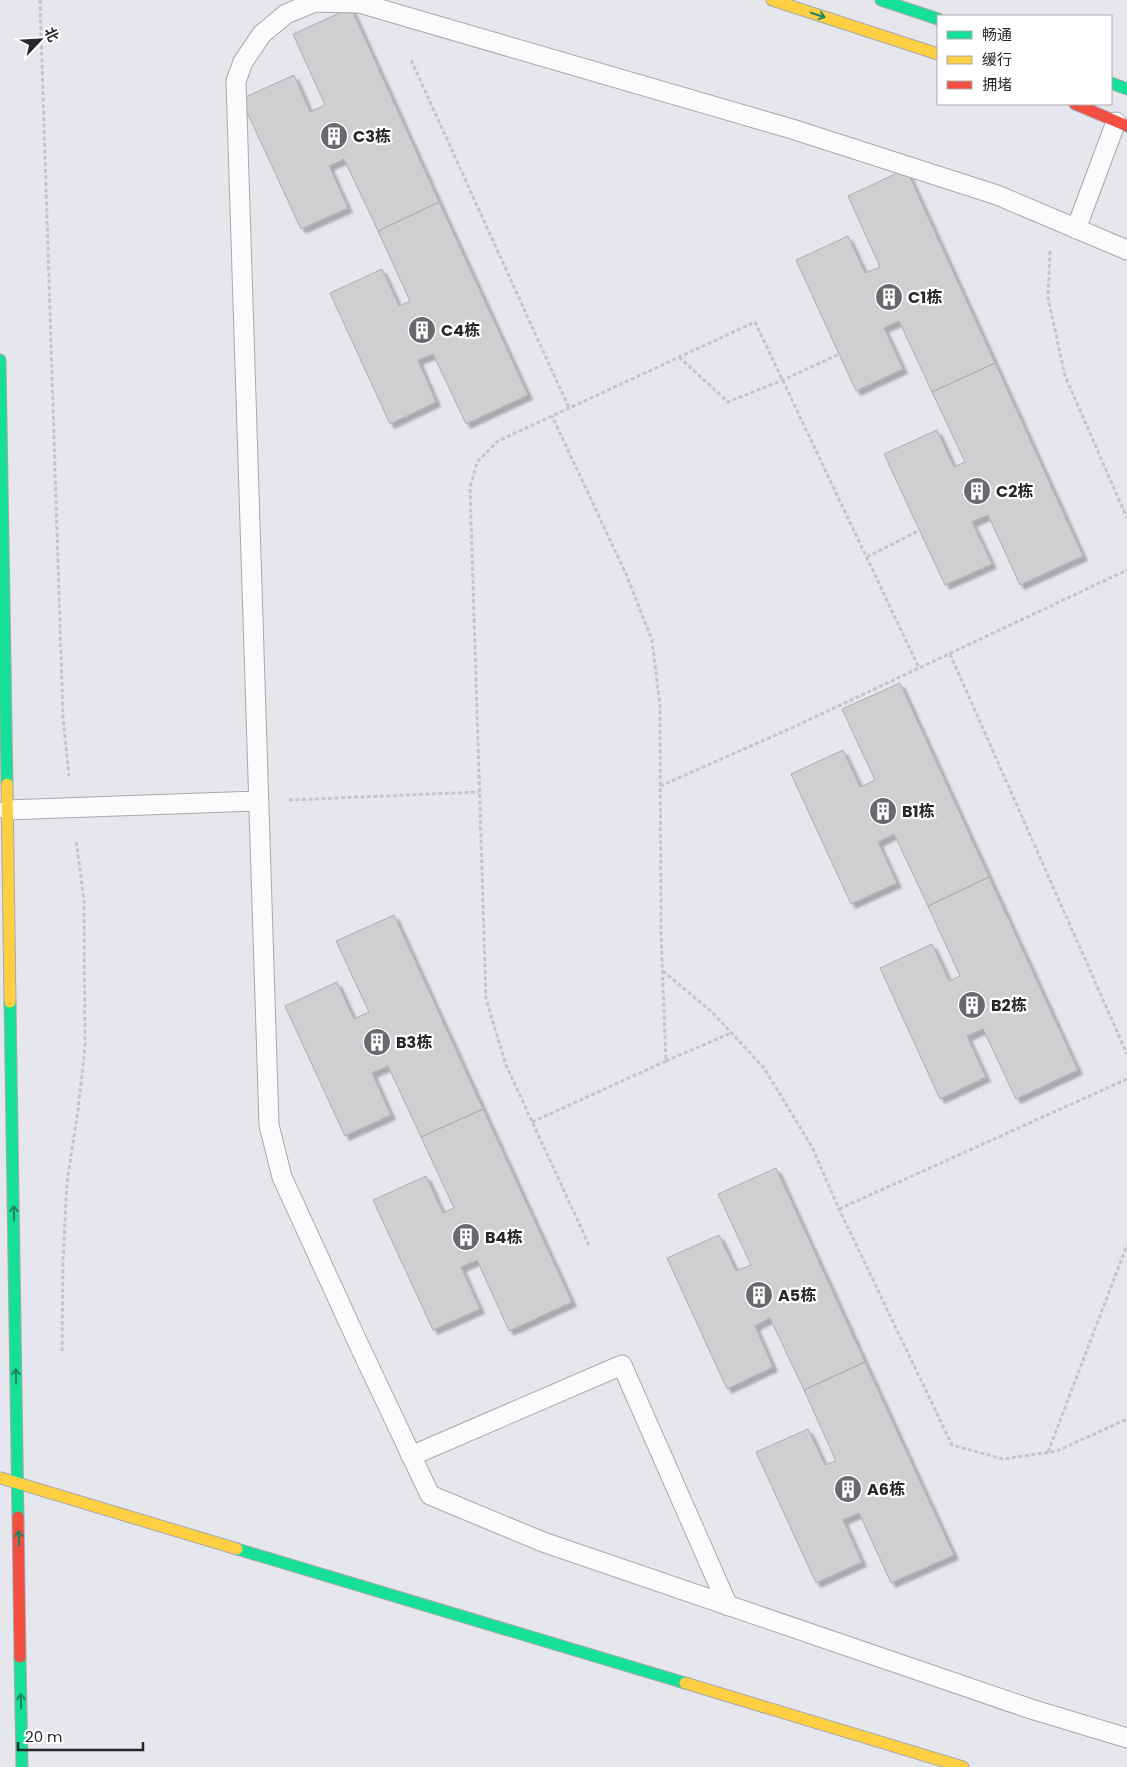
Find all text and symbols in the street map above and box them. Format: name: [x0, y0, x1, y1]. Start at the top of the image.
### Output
one-way arrow: [810, 11, 825, 20]
north arrow: [15, 15, 65, 65]
legend: [937, 15, 1112, 105]
text: 北: [40, 24, 64, 45]
text: 畅通: [982, 24, 1012, 45]
text: 缓行: [982, 49, 1012, 70]
text: 拥堵: [982, 74, 1012, 95]
building icon: C3栋: [319, 121, 349, 151]
place label: C3栋: [353, 125, 391, 148]
building icon: C1栋: [874, 282, 904, 312]
place label: C1栋: [908, 286, 942, 309]
building icon: C4栋: [407, 315, 437, 345]
place label: C4栋: [441, 319, 480, 342]
building icon: C2栋: [962, 476, 992, 506]
place label: C2栋: [996, 480, 1033, 503]
building icon: B1栋: [868, 796, 898, 826]
place label: B1栋: [902, 800, 935, 823]
building icon: B2栋: [957, 990, 987, 1020]
place label: B2栋: [991, 994, 1027, 1017]
building icon: B3栋: [362, 1027, 392, 1057]
place label: B3栋: [396, 1031, 432, 1054]
one-way arrow: [9, 1206, 19, 1222]
building icon: B4栋: [451, 1222, 481, 1252]
place label: B4栋: [485, 1226, 522, 1249]
building icon: A5栋: [744, 1280, 774, 1310]
place label: A5栋: [778, 1284, 816, 1307]
one-way arrow: [11, 1368, 21, 1384]
building icon: A6栋: [833, 1474, 863, 1504]
place label: A6栋: [867, 1478, 905, 1501]
one-way arrow: [14, 1531, 23, 1547]
one-way arrow: [16, 1693, 26, 1710]
scale bar: [18, 1720, 142, 1752]
text: 20 m: [25, 1726, 63, 1747]

